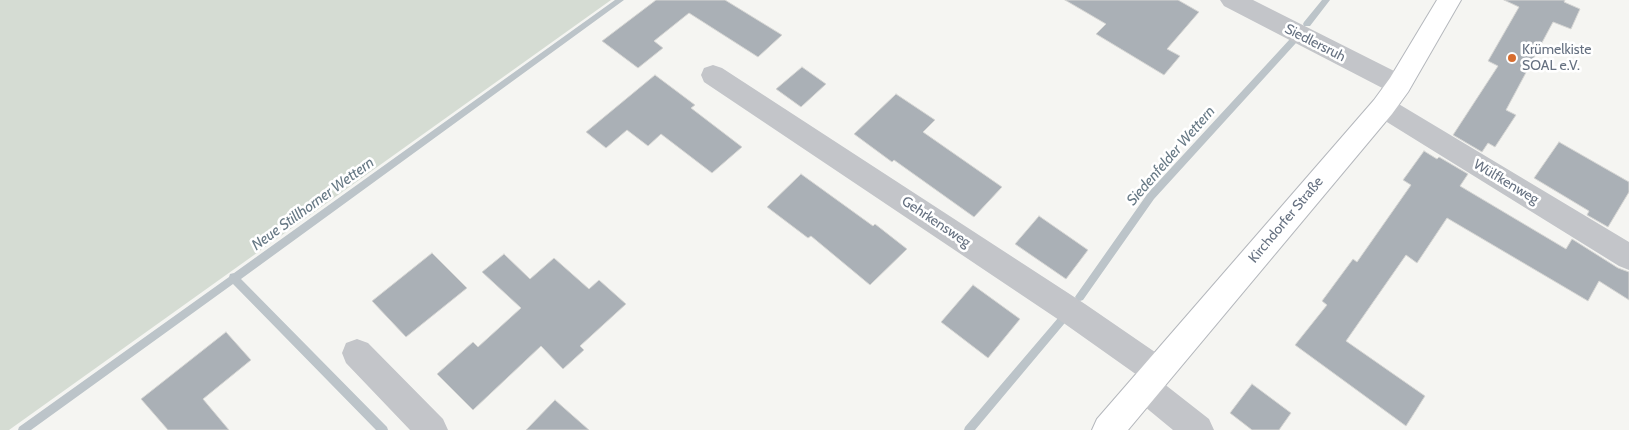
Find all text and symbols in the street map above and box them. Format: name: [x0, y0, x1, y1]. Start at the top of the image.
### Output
street label: Siedlersruh: [1282, 21, 1348, 65]
place label: Krümelkiste SOAL e.V.: [1522, 42, 1591, 74]
marker: Krümelkiste SOAL e.V.: [1506, 52, 1518, 64]
water label: Siedenfelder Wettern: [1123, 103, 1219, 209]
water label: Neue Stillhorner Wettern: [248, 154, 378, 254]
street label: Wülfkenweg: [1470, 156, 1542, 208]
street label: Kirchdorfer Straße: [1245, 173, 1327, 267]
street label: Gehrkensweg: [898, 193, 974, 251]

